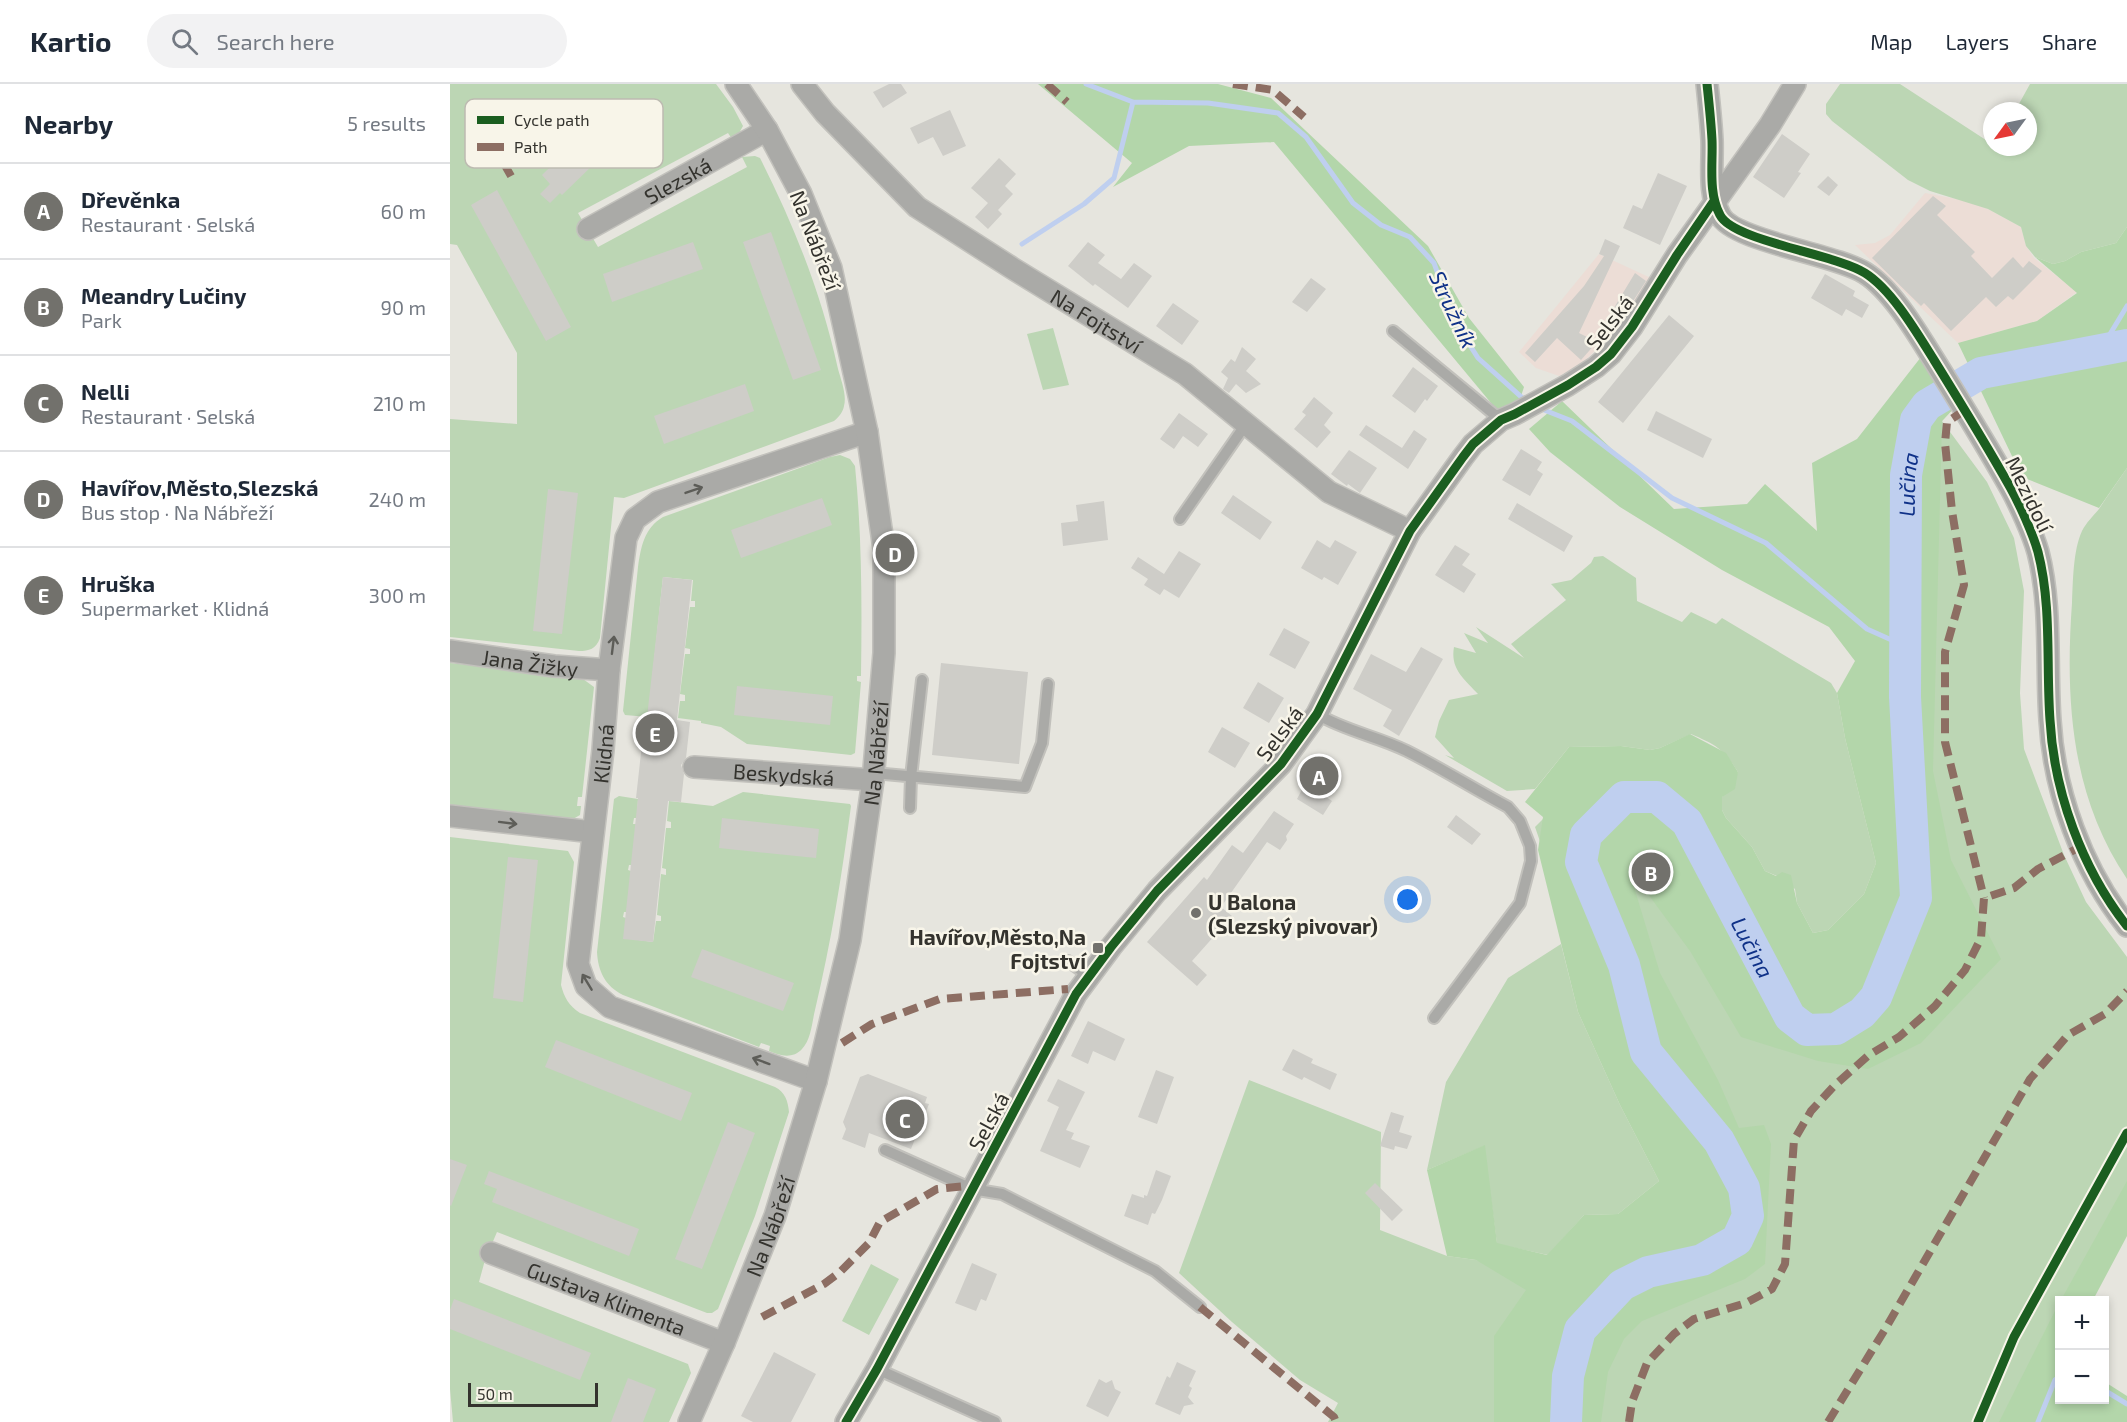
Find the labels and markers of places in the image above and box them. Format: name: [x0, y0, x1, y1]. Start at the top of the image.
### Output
pin: D: [876, 530, 914, 576]
pin: E: [636, 710, 674, 756]
pin: A: [1300, 754, 1338, 798]
pin: B: [1632, 850, 1670, 894]
place label: U Balona (Slezský pivovar): [1208, 889, 1378, 939]
marker: U Balona (Slezský pivovar): [1189, 906, 1203, 920]
place label: Havířov,Město,Na Fojtství: [909, 924, 1087, 973]
marker: Havířov,Město,Na Fojtství: [1091, 941, 1105, 955]
pin: C: [886, 1096, 924, 1142]

